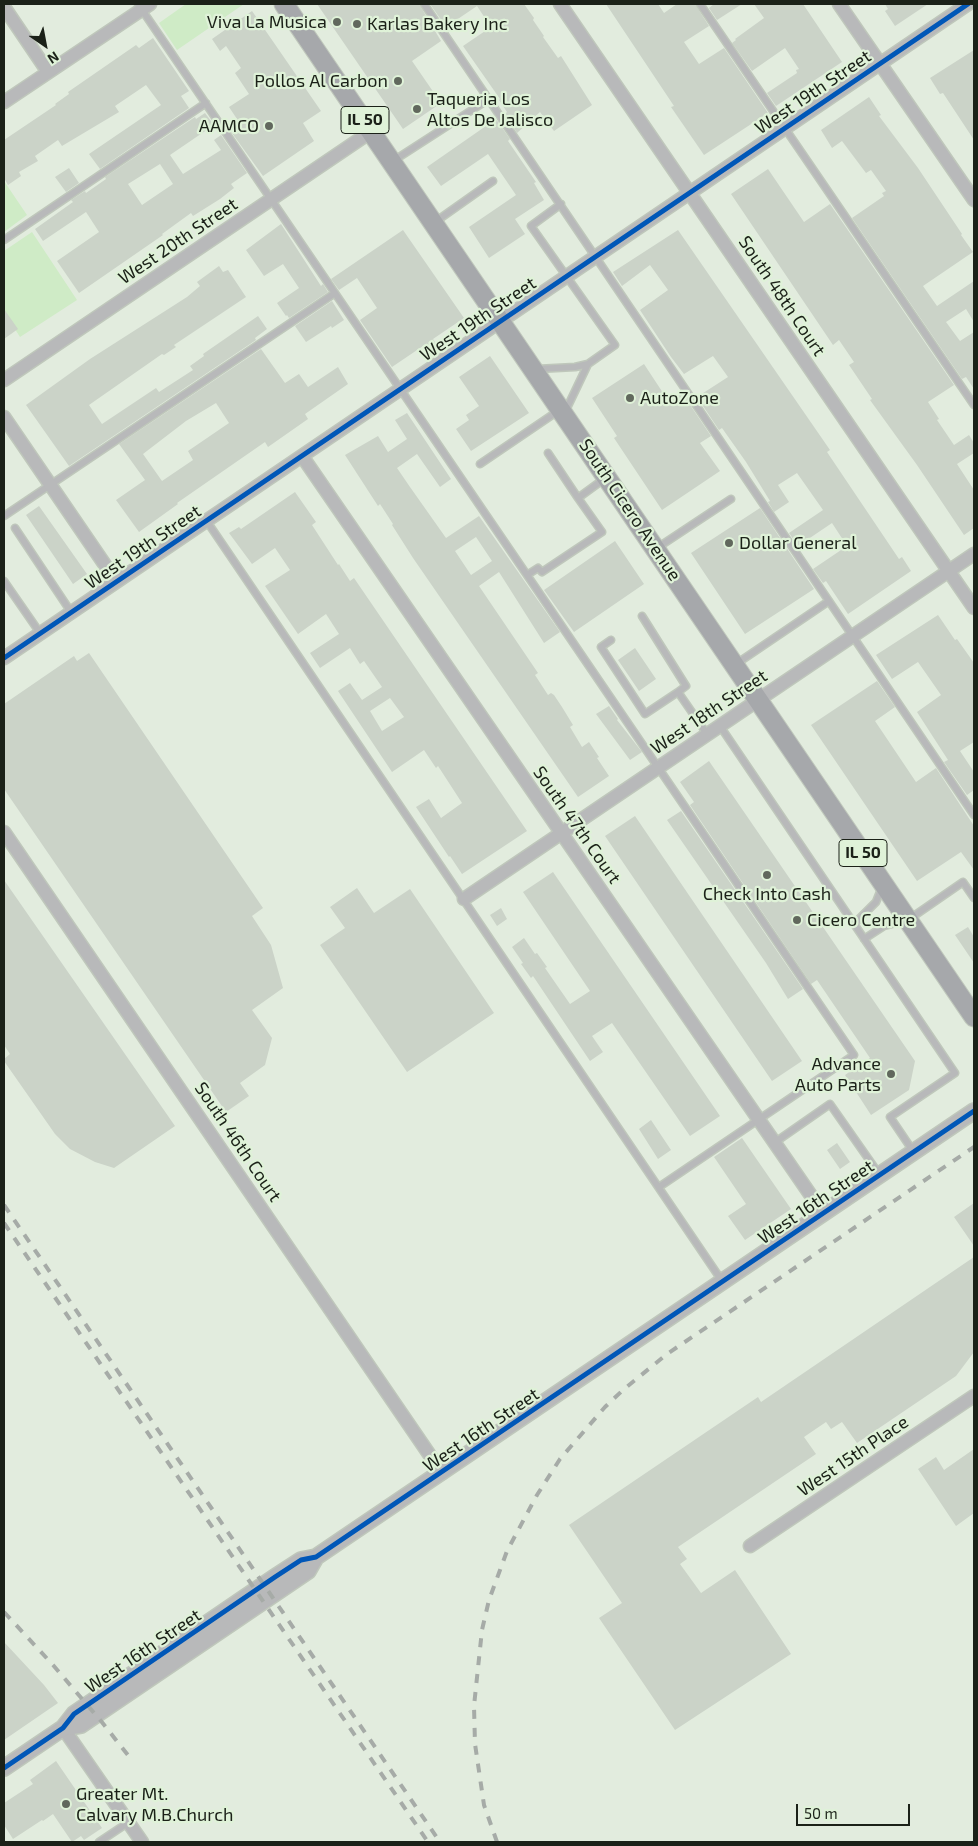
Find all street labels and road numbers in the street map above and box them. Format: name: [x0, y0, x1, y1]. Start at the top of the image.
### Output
street label: West 19th Street: [751, 45, 875, 139]
road number: IL 50: [341, 106, 389, 134]
street label: West 20th Street: [114, 193, 242, 289]
street label: South 48th Court: [734, 232, 830, 360]
street label: West 19th Street: [416, 272, 540, 366]
street label: South Cicero Avenue: [574, 435, 686, 585]
street label: West 19th Street: [81, 500, 205, 594]
street label: West 18th Street: [647, 665, 771, 759]
street label: South 47th Court: [528, 762, 626, 888]
road number: IL 50: [839, 840, 887, 866]
street label: South 46th Court: [190, 1078, 286, 1206]
street label: West 16th Street: [754, 1155, 878, 1249]
street label: West 16th Street: [419, 1383, 543, 1477]
street label: West 15th Place: [794, 1411, 912, 1501]
street label: West 16th Street: [81, 1604, 205, 1698]

